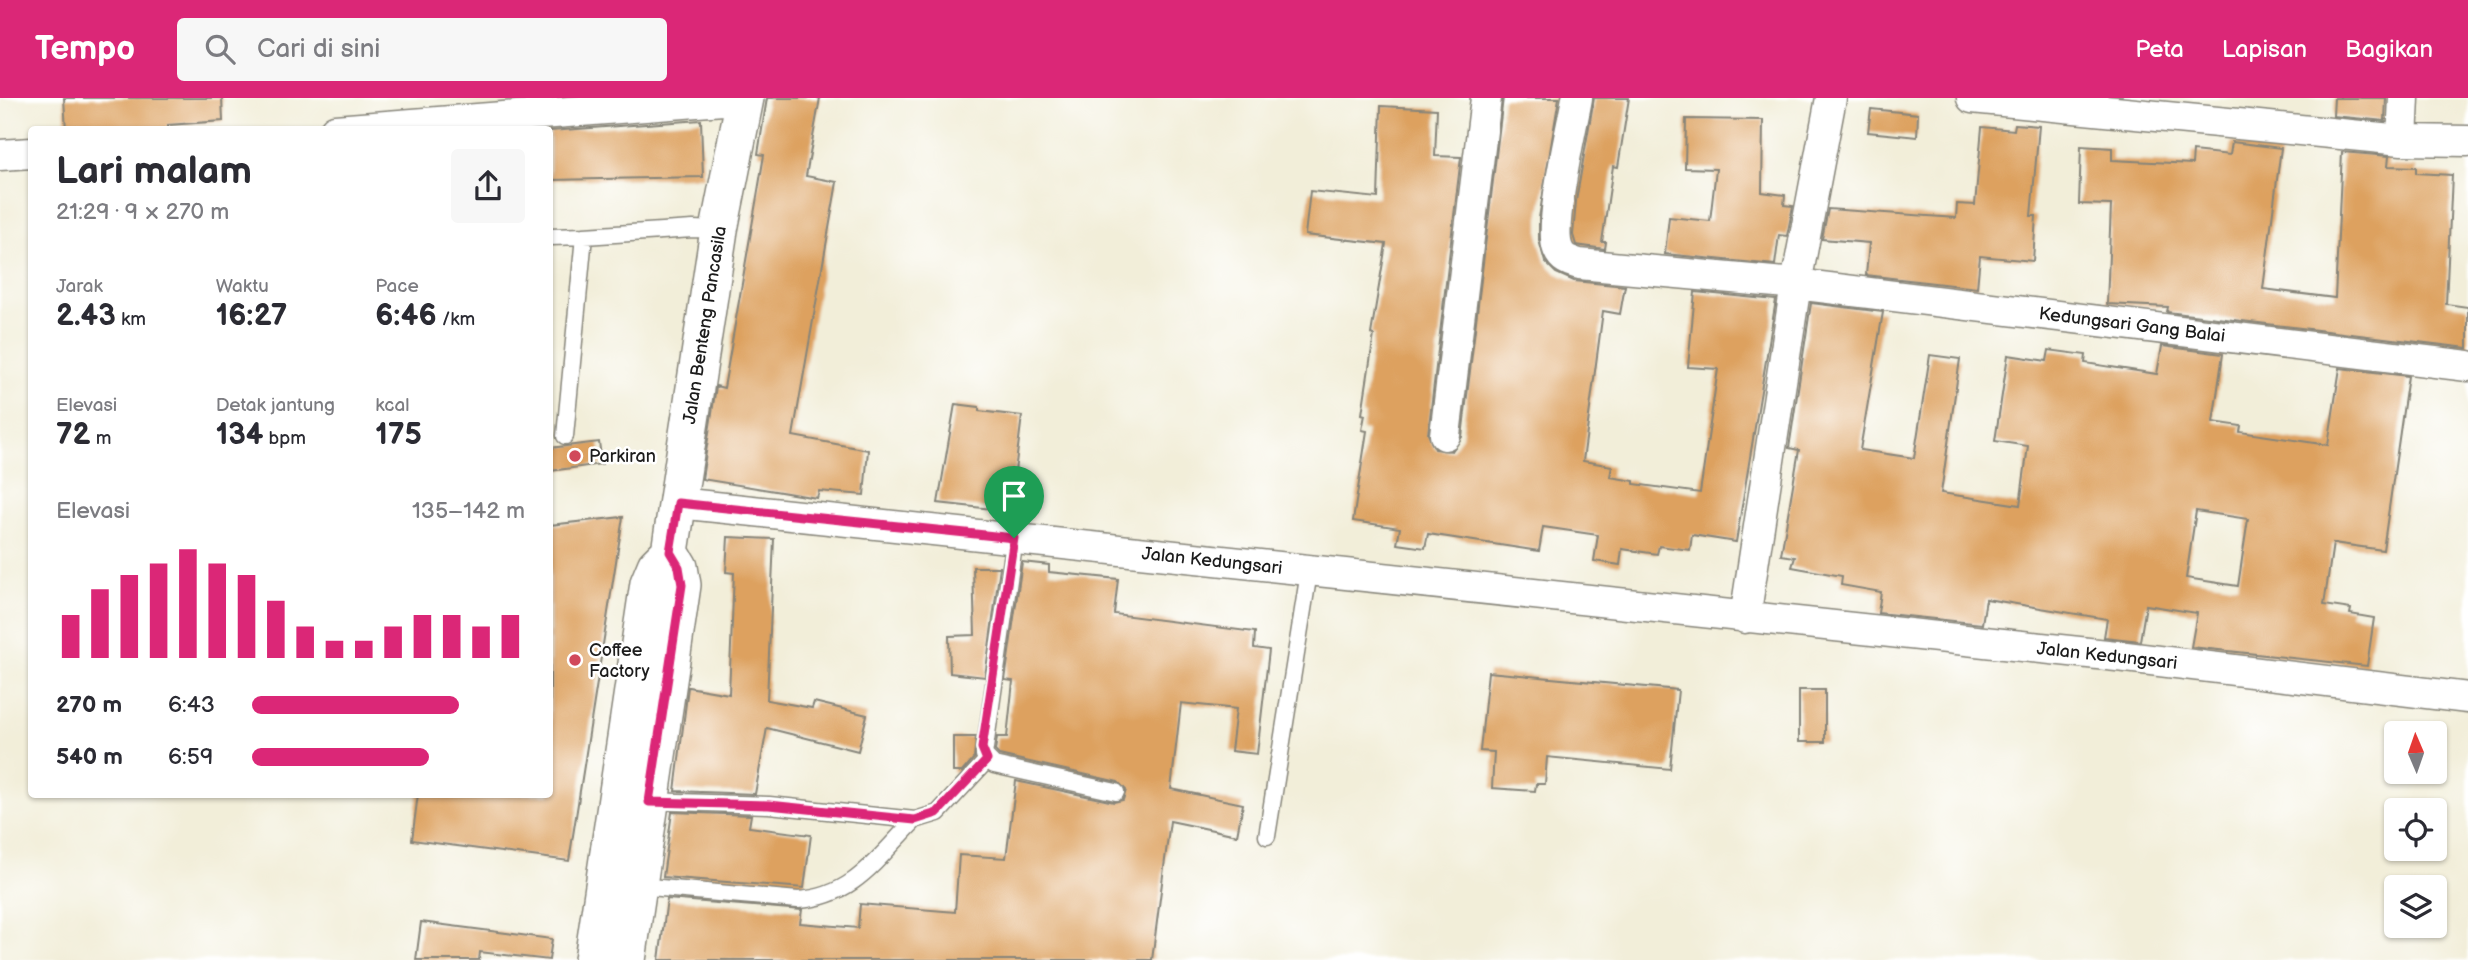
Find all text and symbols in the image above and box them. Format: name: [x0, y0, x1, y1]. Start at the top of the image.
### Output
search box: [177, 18, 667, 81]
text: Tempo: [35, 29, 135, 69]
icon: search: [201, 30, 239, 68]
text: Cari di sini: [257, 34, 380, 65]
text: Peta: [2135, 35, 2184, 64]
text: Lapisan: [2222, 35, 2307, 64]
text: Bagikan: [2345, 35, 2433, 64]
text: Lari malam: [56, 149, 252, 194]
button: share: [451, 149, 525, 223]
text: 21:29 · 9 × 270 m: [56, 198, 229, 226]
street label: Jalan Benteng Pancasila: [679, 224, 731, 426]
text: Jarak: [56, 275, 103, 298]
text: Waktu: [216, 275, 269, 298]
text: Pace: [375, 275, 419, 298]
text: 2.43: [56, 298, 116, 334]
text: 16:27: [216, 298, 287, 334]
text: 6:46: [375, 298, 437, 334]
street label: Kedungsari Gang Balai: [2038, 303, 2226, 347]
text: km: [116, 308, 146, 331]
text: /km: [437, 308, 475, 331]
text: Elevasi: [56, 394, 117, 417]
text: Detak jantung: [216, 394, 335, 417]
text: kcal: [375, 394, 409, 417]
text: 72: [56, 417, 91, 453]
text: 134: [216, 417, 263, 453]
text: 175: [375, 417, 422, 453]
text: m: [91, 427, 111, 450]
text: bpm: [263, 427, 306, 450]
place label: Parkiran: [589, 446, 656, 467]
marker: Parkiran: [567, 448, 583, 464]
pin: [984, 466, 1044, 538]
icon: arrive: [995, 477, 1033, 515]
text: Elevasi: [56, 497, 130, 525]
text: 135–142 m: [412, 497, 525, 525]
street label: Jalan Kedungsari: [1141, 543, 1283, 579]
street label: Jalan Kedungsari: [2036, 638, 2178, 674]
place label: Coffee Factory: [589, 640, 651, 682]
marker: Coffee Factory: [567, 652, 583, 668]
text: 270 m: [56, 691, 122, 719]
text: 6:43: [168, 691, 215, 719]
north arrow: [2384, 721, 2446, 784]
map controls: [2384, 721, 2447, 938]
text: 540 m: [56, 743, 123, 771]
text: 6:59: [168, 743, 213, 771]
button: locate: [2384, 798, 2447, 861]
button: layers: [2384, 875, 2447, 938]

